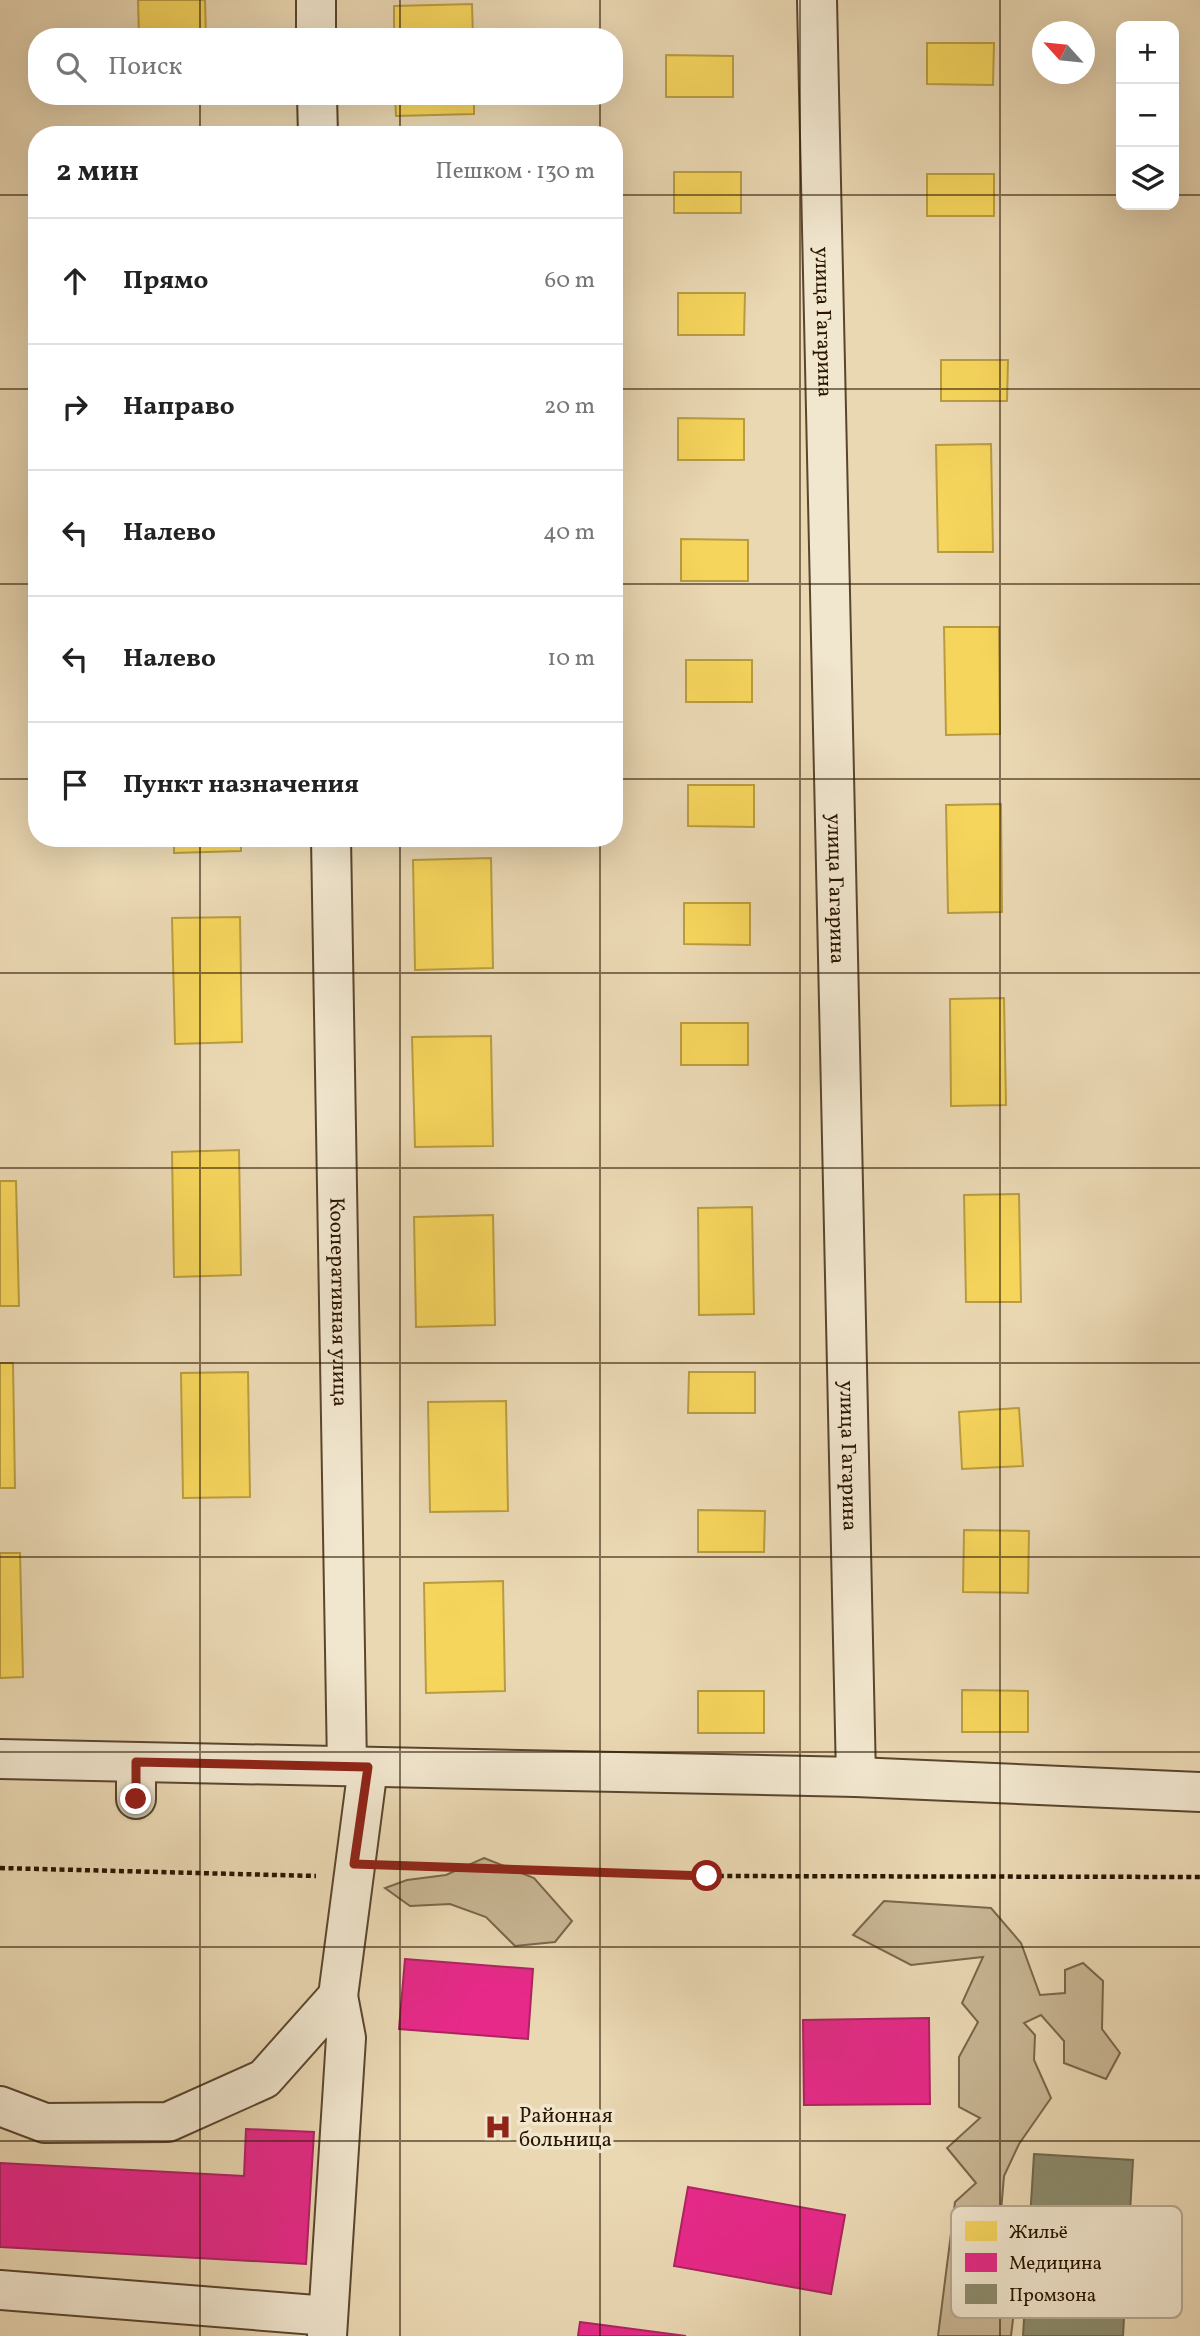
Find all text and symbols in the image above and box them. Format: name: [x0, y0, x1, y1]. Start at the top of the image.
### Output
north arrow: [1032, 21, 1095, 84]
map controls: [1116, 21, 1179, 210]
button: +: [1116, 21, 1179, 84]
search box: [28, 28, 623, 105]
icon: search: [52, 48, 90, 86]
text: Поиск: [108, 49, 182, 85]
button: −: [1116, 84, 1179, 147]
button: layers: [1116, 147, 1179, 210]
text: 2 мин: [56, 151, 139, 193]
text: Пешком · 130 m: [436, 156, 595, 188]
street label: улица Гагарина: [806, 246, 839, 398]
icon: ahead: [56, 262, 94, 300]
text: Прямо: [123, 263, 208, 299]
text: 60 m: [545, 265, 595, 297]
icon: right: [56, 388, 94, 426]
text: Направо: [123, 389, 235, 425]
text: 20 m: [544, 391, 595, 423]
icon: left: [56, 514, 94, 552]
text: Налево: [123, 515, 216, 551]
text: 40 m: [543, 517, 595, 549]
icon: left: [56, 640, 94, 678]
text: Налево: [123, 641, 216, 677]
text: 10 m: [547, 643, 595, 675]
icon: arrive: [56, 766, 94, 804]
text: Пункт назначения: [123, 767, 359, 803]
street label: улица Гагарина: [819, 813, 851, 965]
street label: Кооперативная улица: [321, 1197, 354, 1407]
street label: улица Гагарина: [831, 1380, 864, 1531]
route end: [120, 1783, 151, 1814]
route start: [691, 1860, 722, 1891]
place label: Районная больница: [519, 2102, 613, 2155]
hospital icon: Районная больница: [483, 2112, 513, 2142]
legend: [951, 2206, 1182, 2318]
text: Жильё: [1009, 2220, 1068, 2246]
text: Медицина: [1009, 2251, 1102, 2277]
text: Промзона: [1009, 2283, 1096, 2309]

